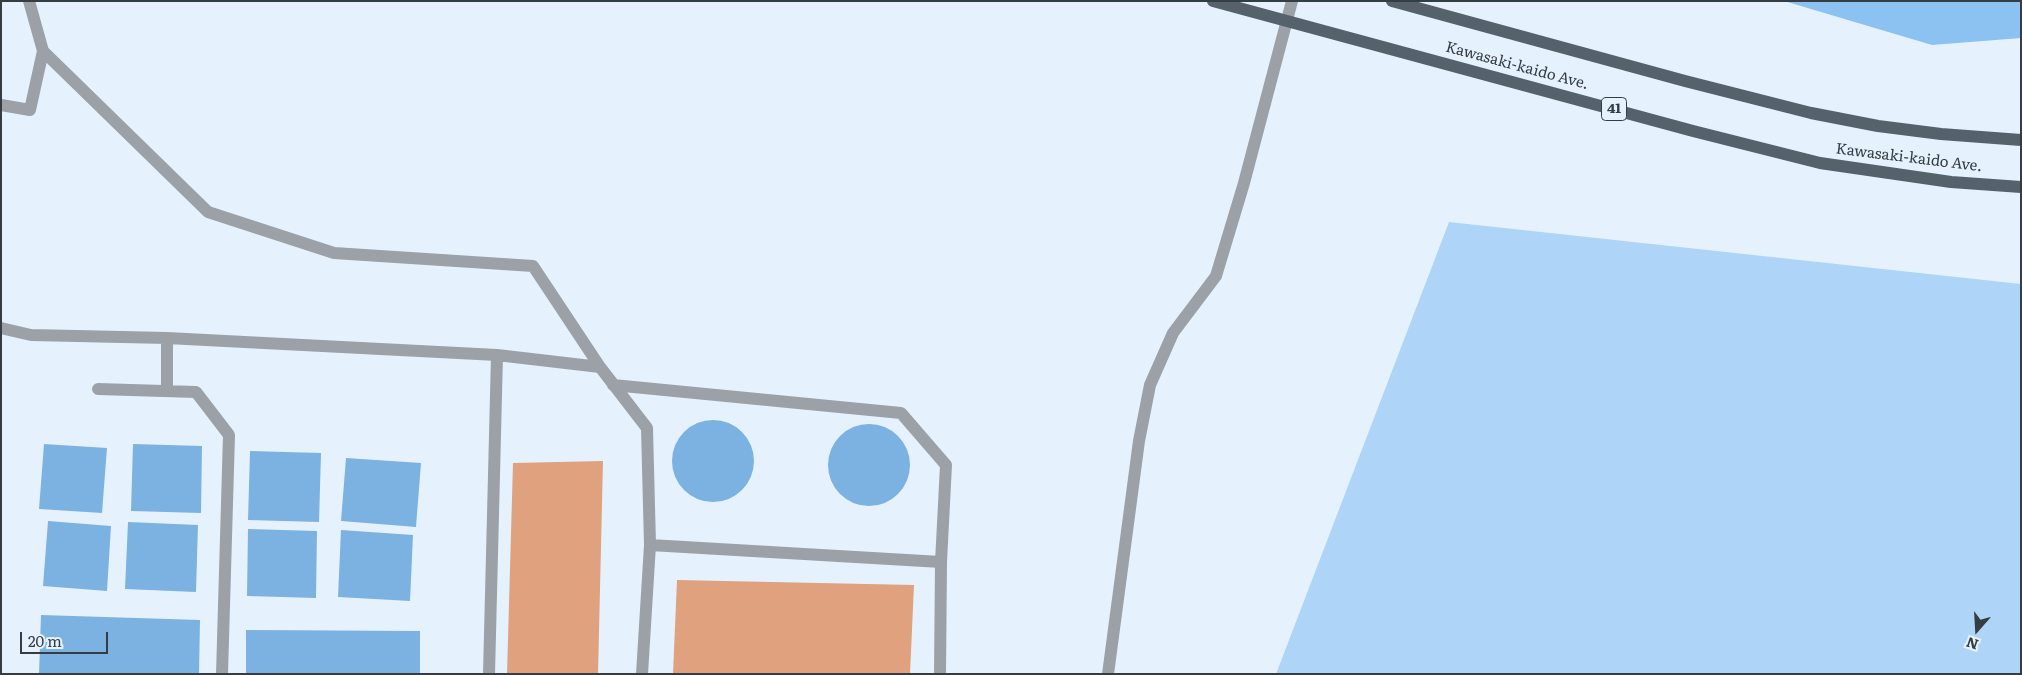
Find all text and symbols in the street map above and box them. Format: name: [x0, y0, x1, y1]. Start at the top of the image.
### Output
street label: Kawasaki-kaido Ave.: [1443, 38, 1591, 94]
road number: 41: [1602, 98, 1626, 120]
street label: Kawasaki-kaido Ave.: [1835, 140, 1983, 176]
north arrow: [1952, 605, 2002, 655]
scale bar: [22, 622, 110, 654]
text: 20 m: [28, 629, 62, 652]
text: N: [1963, 633, 1981, 656]

